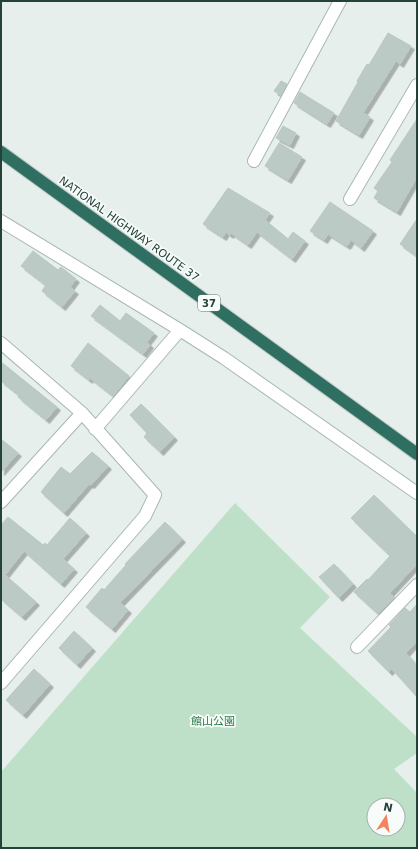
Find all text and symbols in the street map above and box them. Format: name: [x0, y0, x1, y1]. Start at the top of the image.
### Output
street label: NATIONAL HIGHWAY ROUTE 37: [56, 174, 202, 284]
road number: 37: [198, 295, 220, 311]
park label: 館山公園: [191, 715, 235, 728]
north arrow: [366, 797, 406, 837]
text: N: [382, 800, 394, 815]

